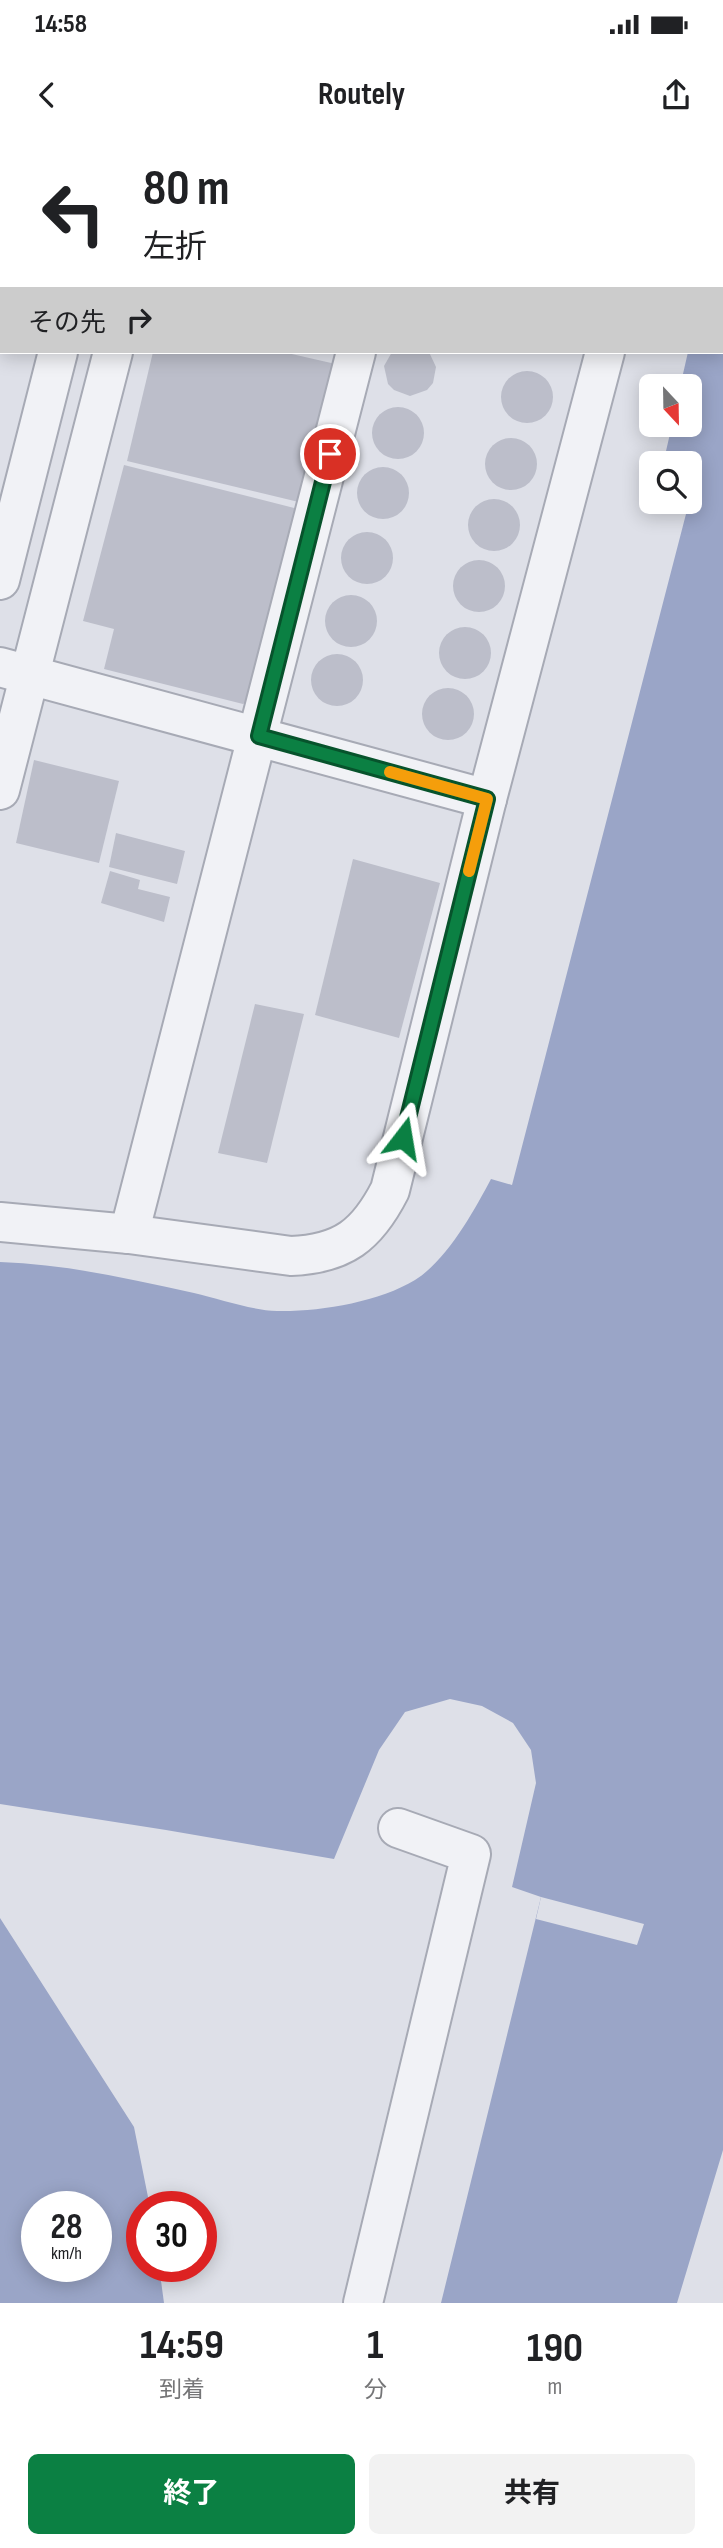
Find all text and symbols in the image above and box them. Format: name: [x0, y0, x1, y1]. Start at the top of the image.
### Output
text: 14:58: [35, 9, 87, 40]
text: Routely: [318, 75, 405, 114]
icon: back: [28, 76, 66, 114]
icon: share: [657, 76, 695, 114]
text: 80 m: [143, 160, 230, 219]
icon: left: [28, 168, 119, 259]
text: 左折: [143, 228, 207, 267]
icon: right: [120, 301, 158, 339]
text: その先: [28, 308, 106, 339]
north arrow: [639, 374, 702, 438]
map controls: [639, 374, 702, 514]
pin: [300, 424, 360, 484]
icon: arrive: [311, 435, 349, 473]
button: search: [639, 451, 702, 514]
position arrow: [366, 1101, 440, 1175]
speed limit sign: 30: [126, 2191, 217, 2282]
text: 28: [51, 2206, 82, 2249]
text: km/h: [51, 2243, 82, 2264]
text: 14:59: [140, 2320, 224, 2371]
text: 1: [367, 2320, 384, 2371]
text: 190: [527, 2323, 583, 2374]
text: m: [548, 2373, 562, 2401]
text: 到着: [159, 2376, 205, 2404]
text: 分: [364, 2376, 387, 2404]
button: 終了: [28, 2454, 355, 2534]
button: 共有: [369, 2454, 695, 2534]

